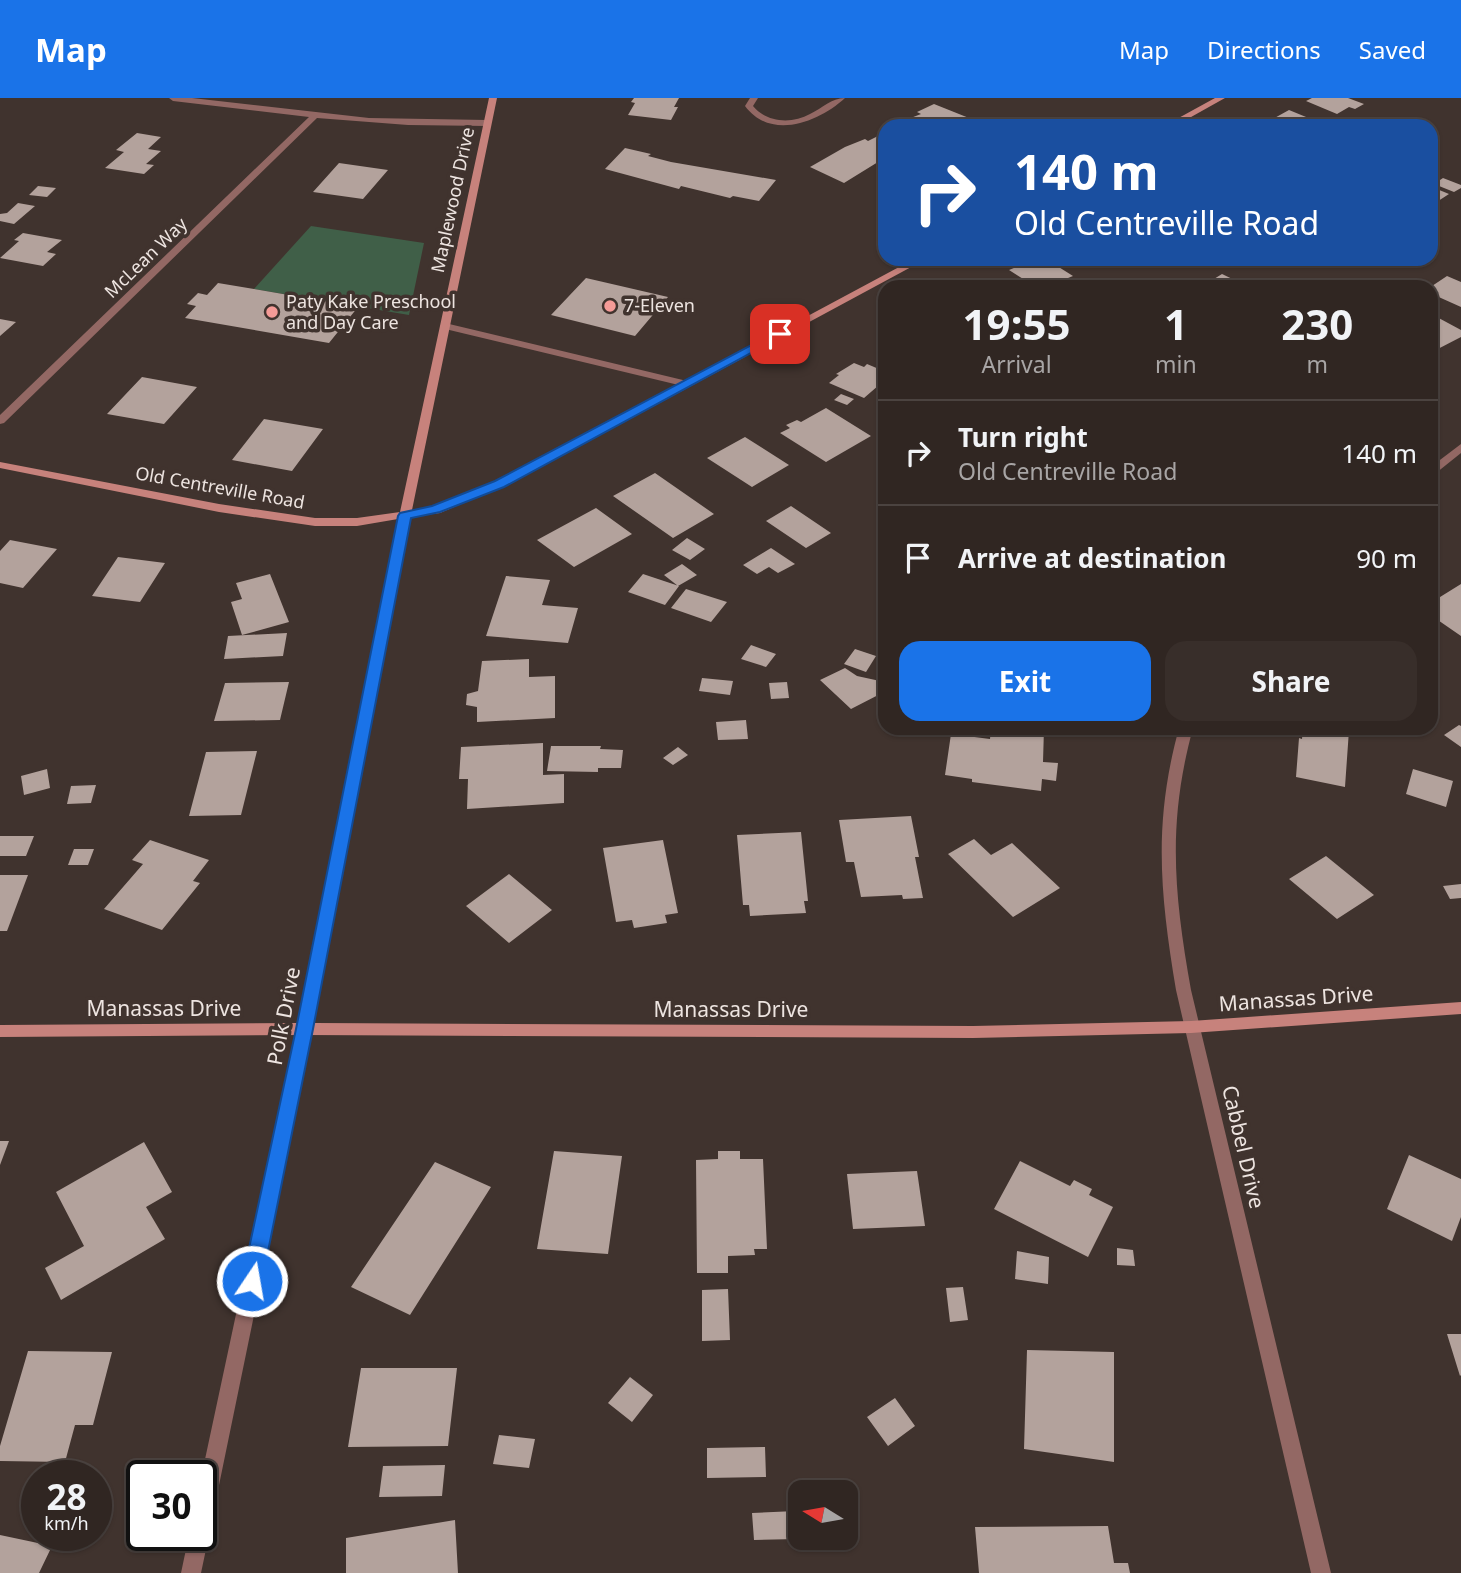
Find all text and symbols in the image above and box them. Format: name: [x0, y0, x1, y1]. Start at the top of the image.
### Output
text: Map: [35, 27, 107, 72]
text: Map: [1119, 33, 1169, 66]
text: Directions: [1207, 33, 1321, 66]
text: Saved: [1359, 33, 1426, 66]
street label: Maplewood Drive: [425, 125, 479, 275]
text: 140 m: [1014, 138, 1159, 204]
icon: right: [899, 147, 990, 238]
text: Old Centreville Road: [1014, 201, 1319, 244]
street label: McLean Way: [99, 211, 192, 303]
place label: Paty Kake Preschool and Day Care: [286, 289, 456, 334]
place label: 7-Eleven: [624, 293, 695, 317]
text: 19:55: [963, 295, 1070, 352]
text: 1: [1164, 295, 1188, 352]
text: 230: [1281, 295, 1353, 352]
marker: 7-Eleven: [602, 298, 618, 314]
marker: Paty Kake Preschool and Day Care: [264, 304, 280, 320]
pin: [750, 304, 810, 364]
icon: arrive: [761, 315, 799, 353]
text: Arrival: [981, 348, 1052, 380]
text: min: [1155, 348, 1197, 380]
text: m: [1307, 348, 1328, 380]
text: Turn right: [958, 419, 1088, 455]
icon: right: [899, 434, 937, 472]
text: 140 m: [1341, 435, 1417, 471]
text: Old Centreville Road: [958, 455, 1177, 487]
street label: Old Centreville Road: [134, 460, 307, 514]
icon: arrive: [899, 539, 937, 577]
text: Arrive at destination: [958, 540, 1227, 576]
text: 90 m: [1356, 540, 1417, 576]
button: Exit: [899, 641, 1151, 721]
button: Share: [1165, 641, 1417, 721]
street label: Polk Drive: [260, 964, 306, 1067]
street label: Manassas Drive: [1218, 979, 1374, 1017]
street label: Manassas Drive: [87, 994, 241, 1022]
street label: Manassas Drive: [654, 995, 808, 1023]
street label: Cabbel Drive: [1216, 1082, 1272, 1211]
position arrow: [215, 1244, 289, 1318]
speed limit sign: 30: [126, 1460, 217, 1551]
text: 28: [46, 1473, 87, 1520]
north arrow: [788, 1480, 858, 1550]
map controls: [788, 1480, 858, 1550]
text: km/h: [44, 1511, 89, 1535]

